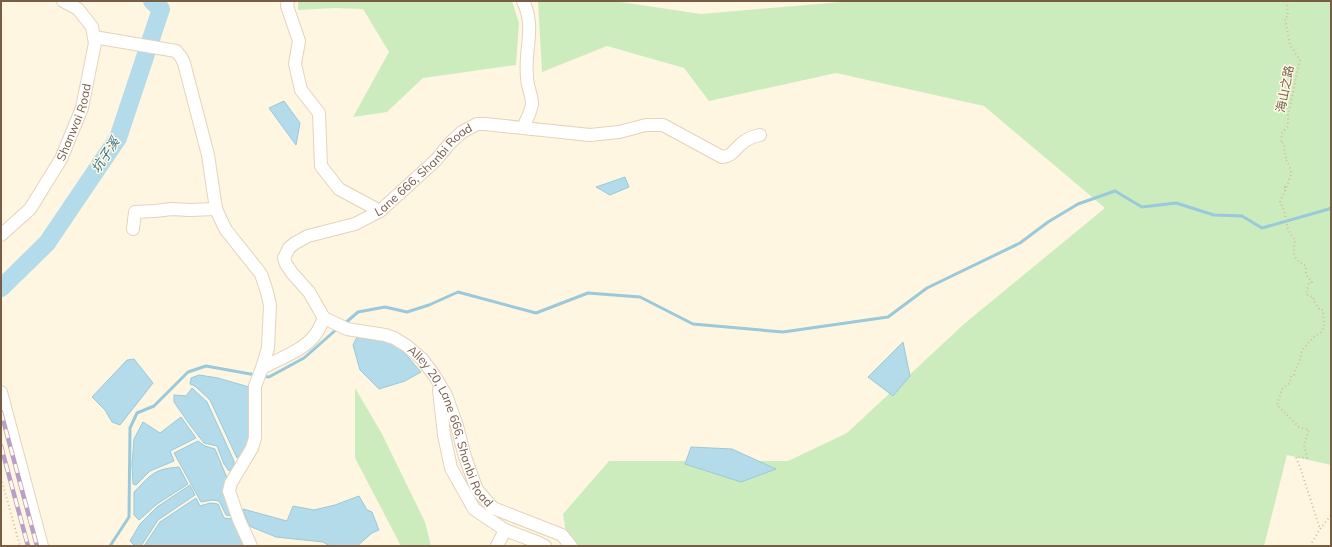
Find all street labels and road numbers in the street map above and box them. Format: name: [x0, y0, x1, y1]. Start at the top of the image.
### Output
street label: 海山之路: [1273, 64, 1296, 114]
street label: Shanwai Road: [53, 82, 94, 163]
street label: Lane 666, Shanbi Road: [372, 120, 474, 220]
street label: Alley 20, Lane 666, Shanbi Road: [405, 342, 496, 510]

